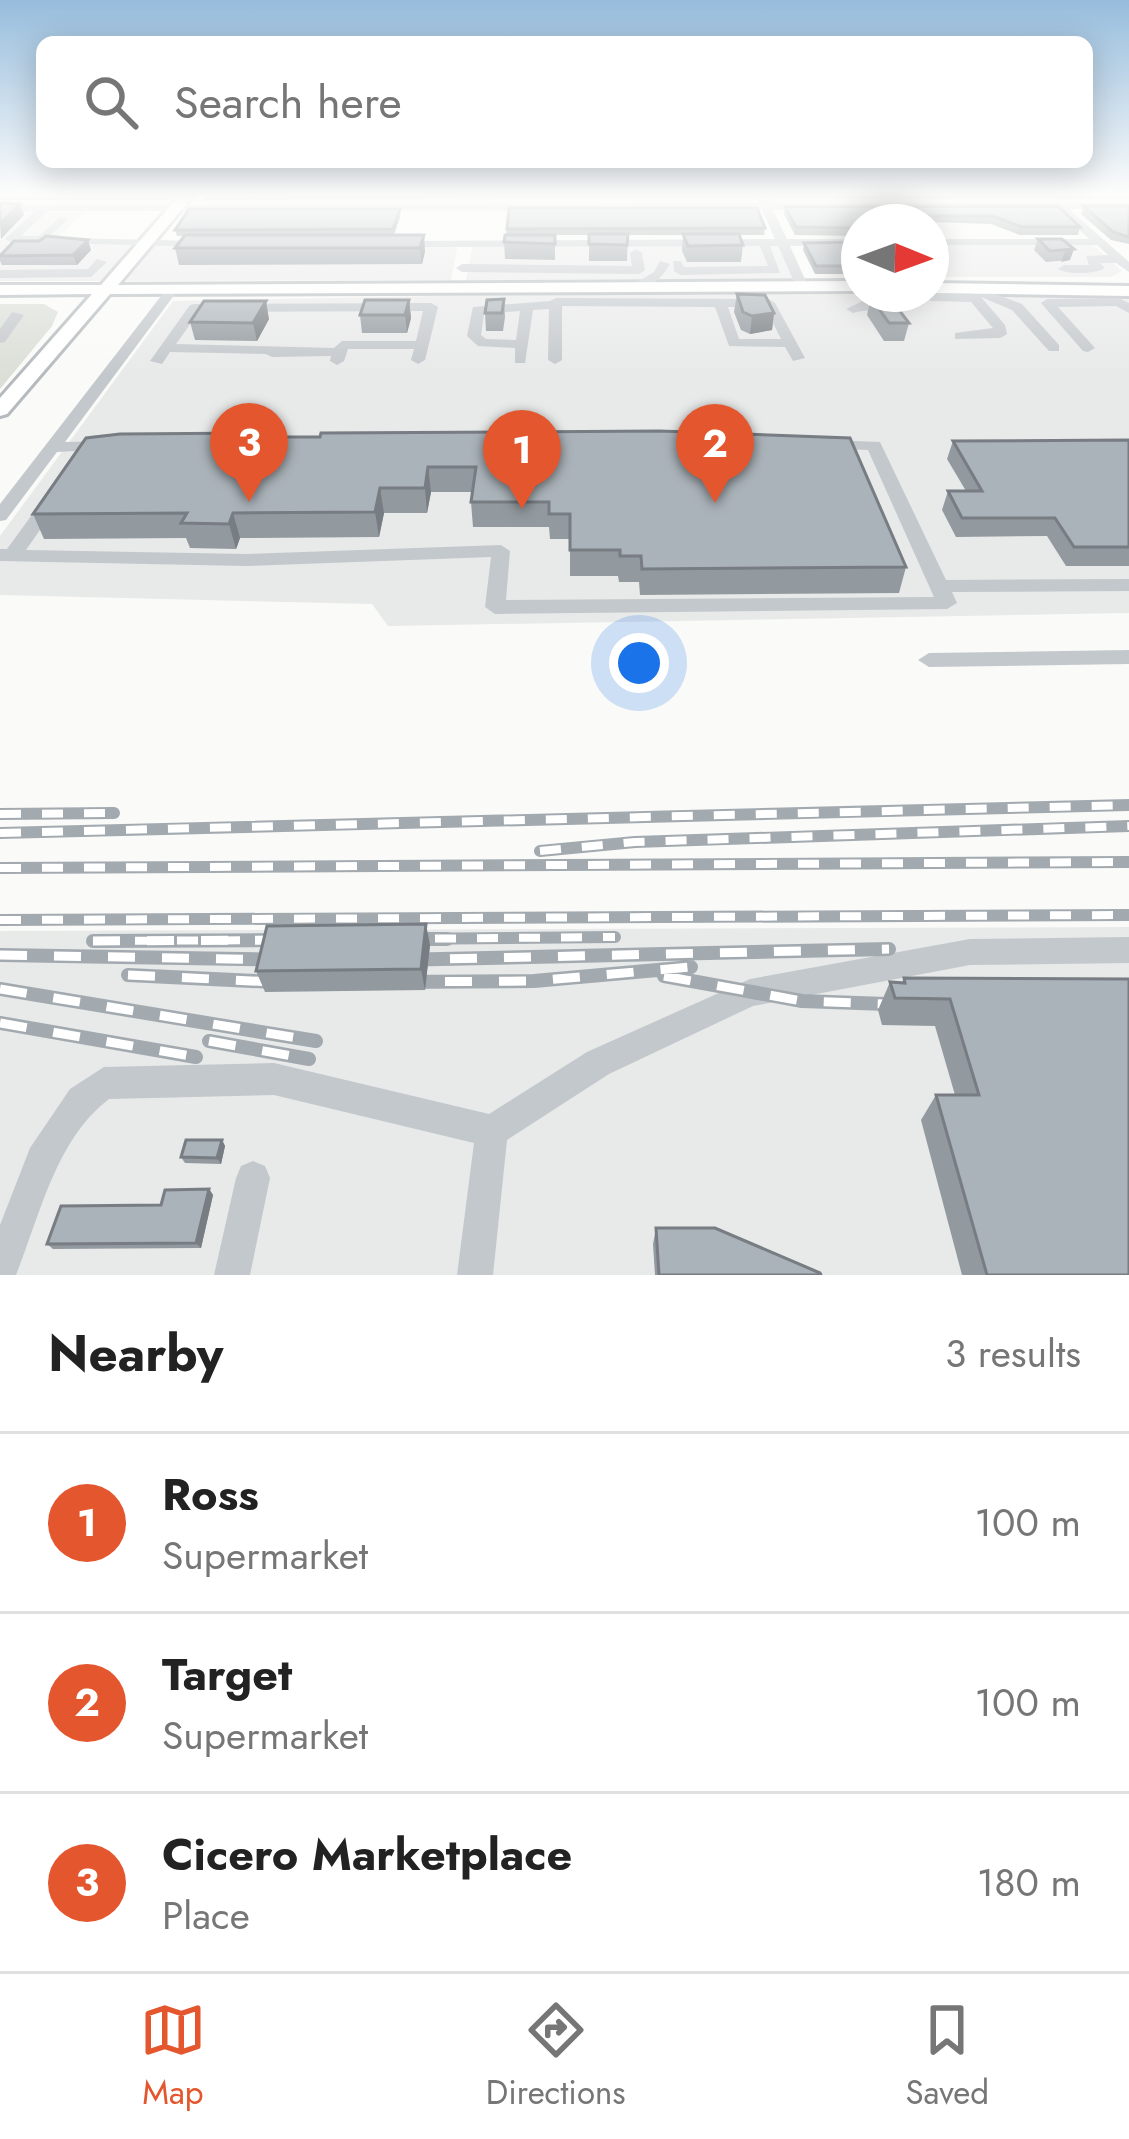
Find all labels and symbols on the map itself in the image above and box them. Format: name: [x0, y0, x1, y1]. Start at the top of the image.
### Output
north arrow: [841, 204, 949, 312]
pin: 3: [210, 403, 288, 502]
pin: 2: [676, 404, 754, 503]
pin: 1: [483, 410, 561, 509]
your location: [609, 633, 669, 693]

